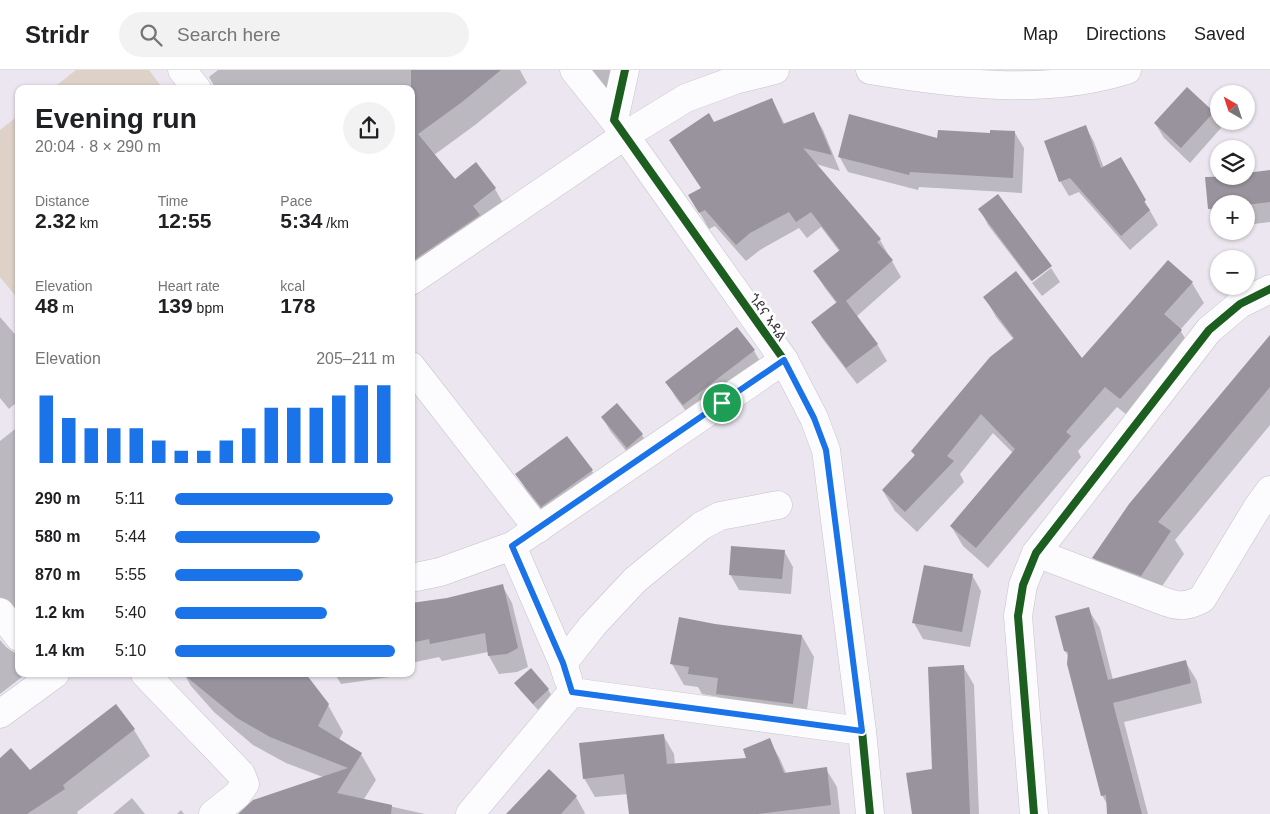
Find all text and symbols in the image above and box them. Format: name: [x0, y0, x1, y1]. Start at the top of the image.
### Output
search box: [119, 12, 469, 57]
text: Stridr: [25, 21, 89, 48]
icon: search: [137, 21, 165, 49]
text: Search here: [177, 24, 281, 45]
text: Map: [1023, 24, 1058, 44]
text: Directions: [1086, 24, 1166, 44]
text: Saved: [1194, 24, 1245, 44]
north arrow: [1210, 85, 1255, 130]
map controls: [1210, 85, 1255, 295]
button: share: [343, 102, 395, 154]
text: Evening run: [35, 103, 197, 134]
text: 20:04 · 8 × 290 m: [35, 138, 161, 155]
button: layers: [1210, 140, 1255, 185]
text: Distance: [35, 193, 89, 209]
text: Time: [158, 193, 188, 209]
text: Pace: [280, 193, 312, 209]
button: +: [1210, 195, 1255, 240]
text: 2.32: [35, 209, 76, 232]
text: 12:55: [158, 209, 211, 232]
text: 5:34: [280, 209, 322, 232]
text: km: [76, 215, 98, 231]
text: /km: [322, 215, 349, 231]
button: −: [1210, 250, 1255, 295]
text: Elevation: [35, 278, 93, 294]
text: Heart rate: [158, 278, 220, 294]
text: kcal: [280, 278, 305, 294]
street label: ጎደና ኣዳል: [746, 290, 791, 344]
text: 48: [35, 294, 58, 317]
text: 139: [158, 294, 193, 317]
text: 178: [280, 294, 315, 317]
text: m: [58, 300, 74, 316]
text: bpm: [193, 300, 224, 316]
text: Elevation: [35, 350, 101, 367]
text: 205–211 m: [316, 350, 395, 367]
pin: [701, 382, 743, 424]
icon: arrive: [708, 389, 736, 417]
text: 290 m: [35, 490, 80, 507]
text: 5:11: [115, 490, 145, 507]
text: 580 m: [35, 528, 80, 545]
text: 5:44: [115, 528, 146, 545]
text: 870 m: [35, 566, 80, 583]
text: 5:55: [115, 566, 146, 583]
text: 1.2 km: [35, 604, 85, 621]
text: 5:40: [115, 604, 146, 621]
text: 1.4 km: [35, 642, 85, 659]
text: 5:10: [115, 642, 146, 659]

